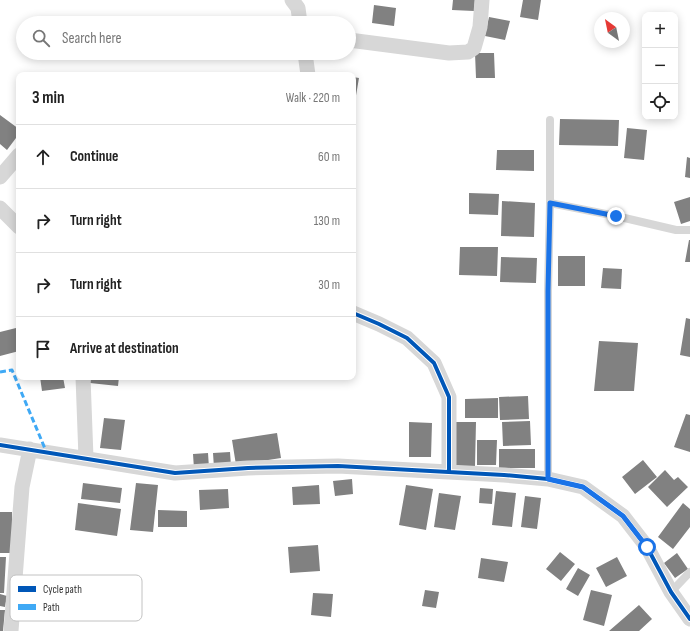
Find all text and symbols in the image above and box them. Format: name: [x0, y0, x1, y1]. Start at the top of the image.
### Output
north arrow: [594, 12, 630, 48]
map controls: [642, 12, 678, 120]
button: +: [642, 12, 678, 48]
search box: [16, 16, 356, 60]
icon: search: [30, 27, 52, 49]
text: Search here: [62, 29, 122, 48]
button: −: [642, 48, 678, 84]
button: locate: [642, 84, 678, 120]
text: 3 min: [32, 88, 65, 108]
text: Walk · 220 m: [286, 90, 340, 106]
icon: ahead: [32, 146, 54, 168]
text: Continue: [70, 147, 119, 166]
text: 60 m: [318, 149, 340, 165]
route end: [607, 207, 625, 225]
icon: right: [32, 210, 54, 232]
text: Turn right: [70, 211, 122, 230]
text: 130 m: [314, 213, 340, 229]
icon: right: [32, 274, 54, 296]
text: Turn right: [70, 275, 122, 294]
text: 30 m: [318, 277, 340, 293]
icon: arrive: [32, 338, 54, 360]
text: Arrive at destination: [70, 339, 179, 358]
route start: [638, 538, 656, 556]
legend: [10, 575, 142, 621]
text: Cycle path: [43, 583, 82, 596]
text: Path: [43, 601, 60, 614]

